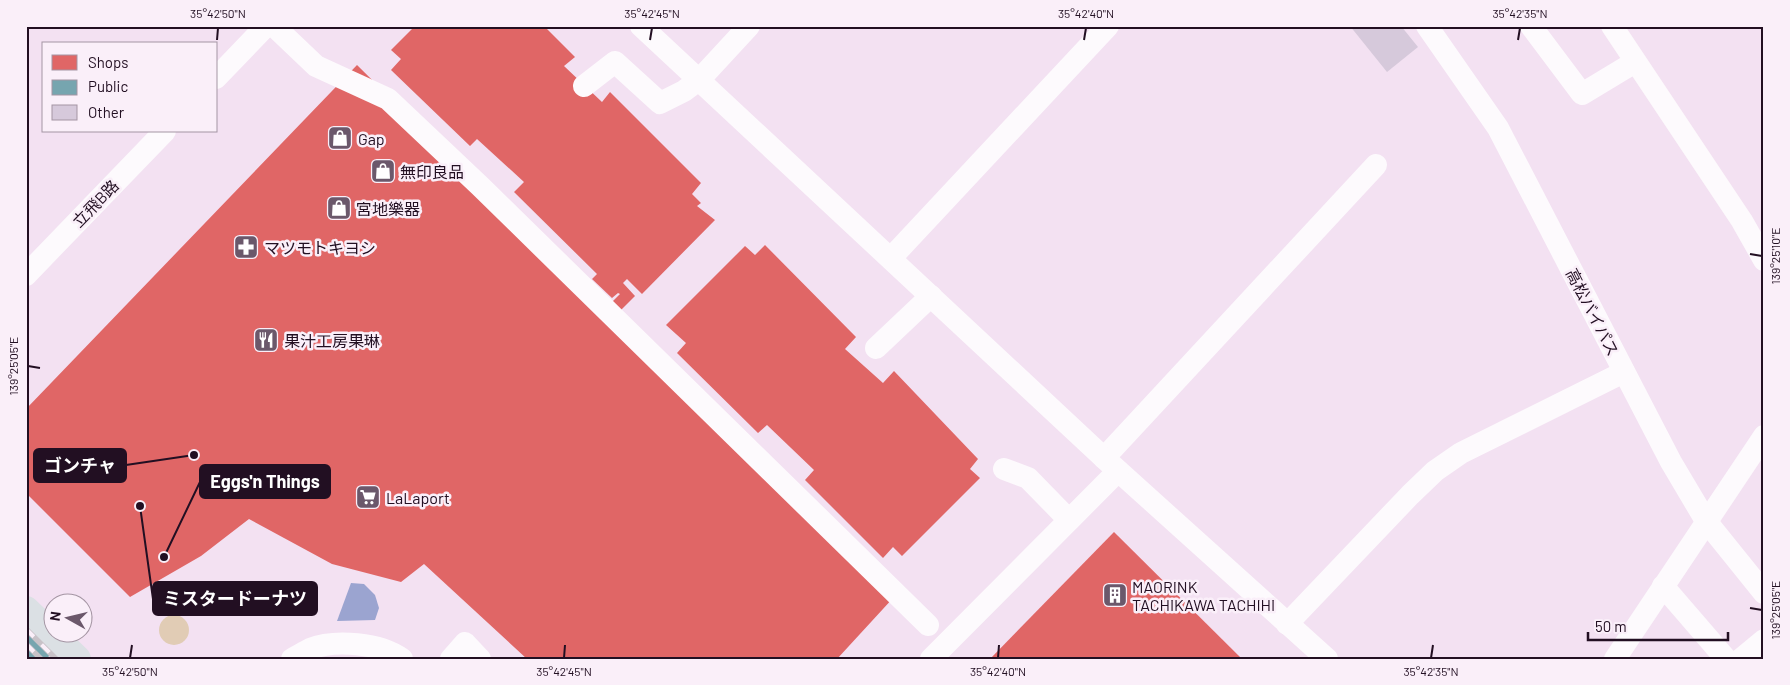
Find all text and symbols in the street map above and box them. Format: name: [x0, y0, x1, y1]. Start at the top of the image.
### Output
text: 35°42'50"N: [190, 6, 246, 20]
text: 35°42'45"N: [624, 6, 680, 20]
text: 35°42'40"N: [1058, 6, 1114, 20]
text: 35°42'35"N: [1492, 6, 1548, 20]
legend: [42, 42, 218, 132]
text: Shops: [88, 53, 128, 71]
text: Public: [88, 77, 128, 95]
text: Other: [88, 103, 125, 121]
shop icon: Gap: [327, 125, 353, 151]
place label: Gap: [358, 129, 385, 148]
shop icon: 無印良品: [370, 158, 396, 184]
place label: 無印良品: [400, 162, 464, 181]
street label: 立飛B路: [68, 176, 122, 230]
shop icon: 宮地樂器: [326, 195, 352, 221]
place label: 宮地樂器: [356, 199, 420, 218]
text: 139°25'10"E: [1768, 228, 1782, 284]
pharmacy icon: マツモトキヨシ: [233, 234, 259, 260]
place label: マツモトキヨシ: [264, 238, 376, 257]
street label: 高松バイパス: [1563, 265, 1623, 359]
restaurant icon: 果汁工房果琳: [253, 327, 279, 353]
place label: 果汁工房果琳: [284, 331, 380, 350]
text: 139°25'05"E: [6, 337, 20, 395]
callout: ゴンチャ: [34, 449, 126, 482]
text: ゴンチャ: [44, 454, 116, 476]
callout: Eggs'n Things: [200, 465, 330, 498]
text: Eggs'n Things: [210, 470, 320, 492]
supermarket icon: LaLaport: [355, 484, 381, 510]
place label: LaLaport: [386, 488, 450, 507]
place label: MAORINK TACHIKAWA TACHIHI: [1132, 577, 1275, 614]
text: 139°25'05"E: [1768, 581, 1782, 639]
callout: ミスタードーナツ: [153, 582, 317, 615]
building icon: MAORINK TACHIKAWA TACHIHI: [1102, 582, 1128, 608]
text: ミスタードーナツ: [163, 587, 307, 609]
north arrow: [42, 592, 92, 642]
text: N: [46, 610, 64, 622]
scale bar: [1588, 610, 1728, 642]
text: 50 m: [1595, 617, 1627, 635]
text: 35°42'50"N: [102, 664, 158, 678]
text: 35°42'45"N: [536, 664, 592, 678]
text: 35°42'40"N: [970, 664, 1026, 678]
text: 35°42'35"N: [1403, 664, 1459, 678]

